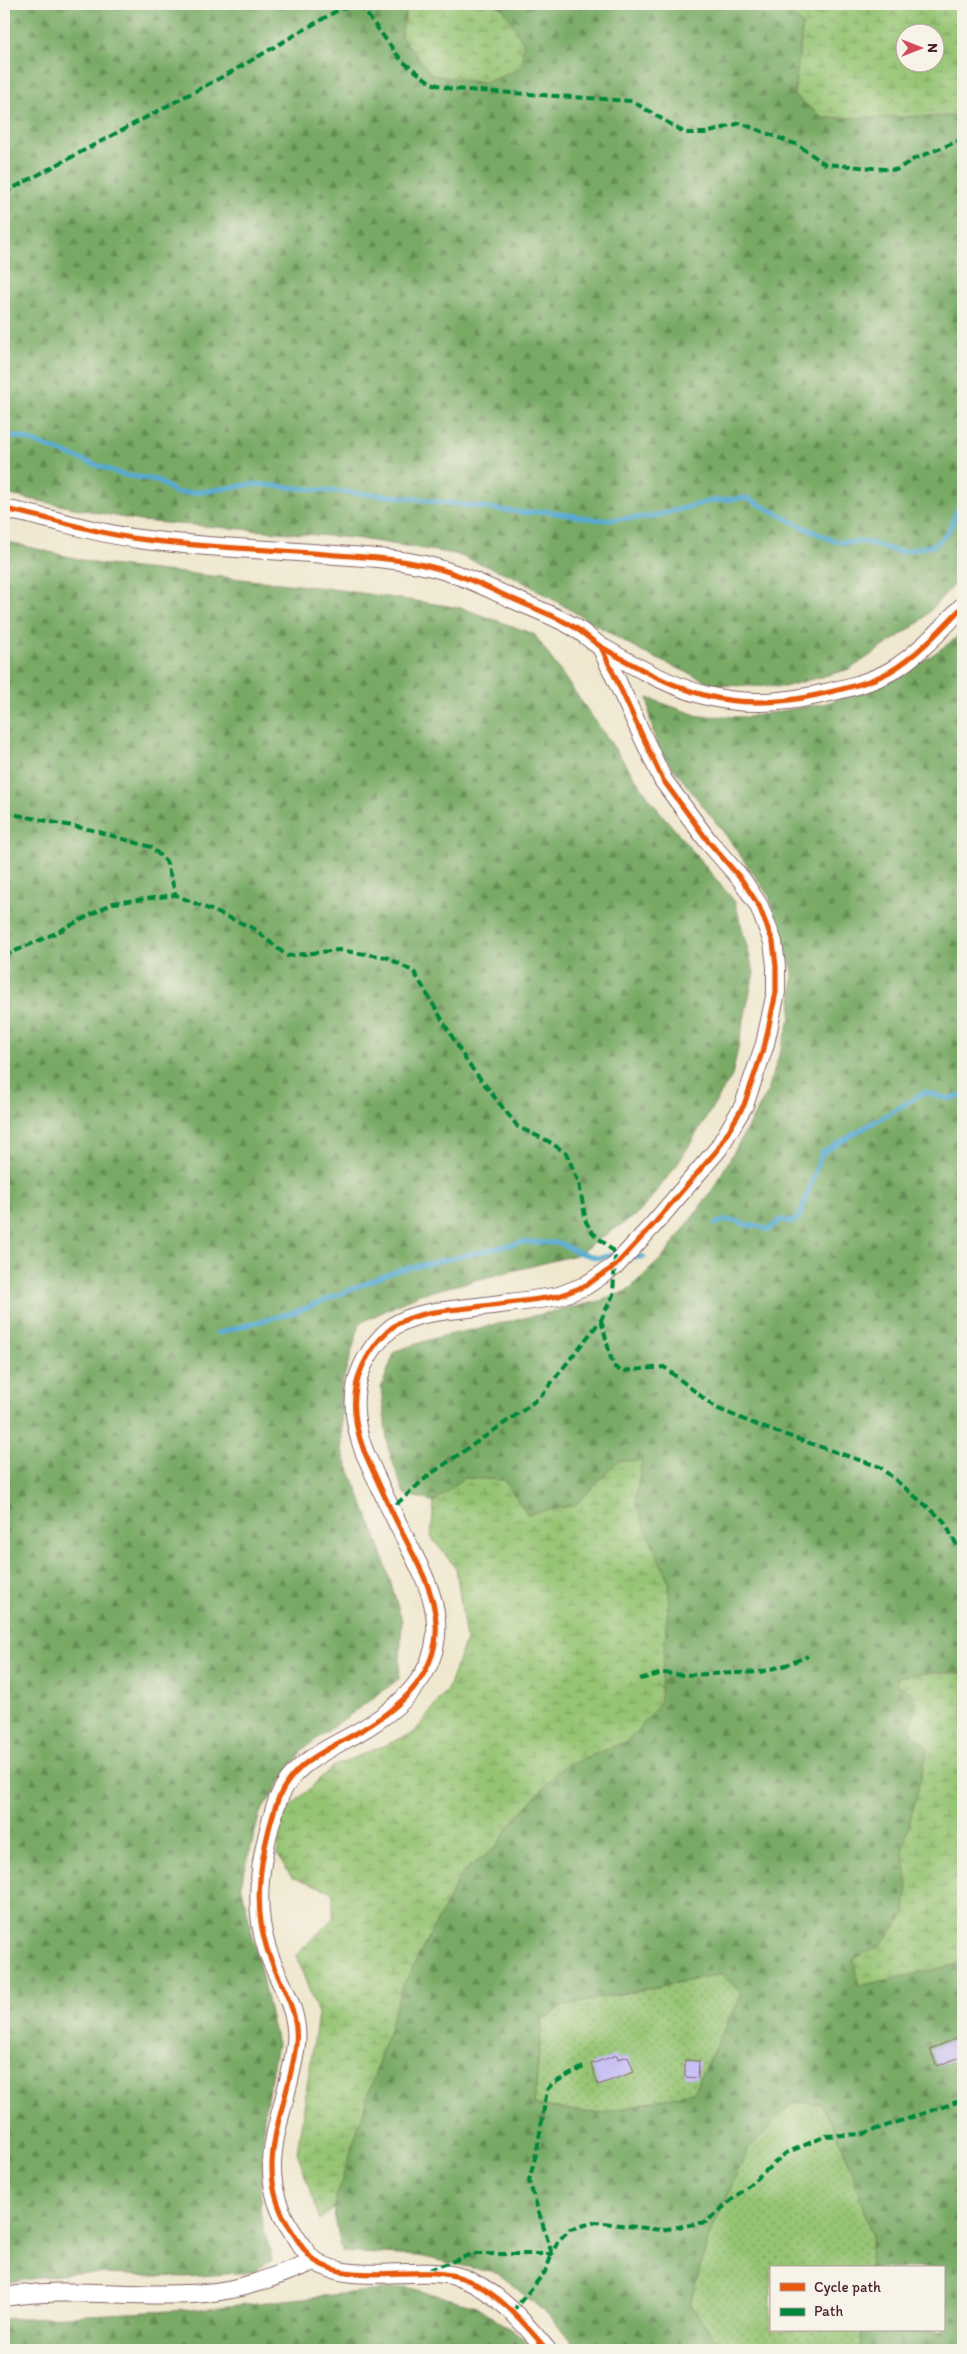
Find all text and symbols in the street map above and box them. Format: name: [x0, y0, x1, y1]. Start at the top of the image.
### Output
north arrow: [894, 22, 944, 72]
text: N: [924, 43, 941, 53]
legend: [770, 2266, 944, 2332]
text: Cycle path: [814, 2278, 881, 2296]
text: Path: [814, 2302, 843, 2320]

